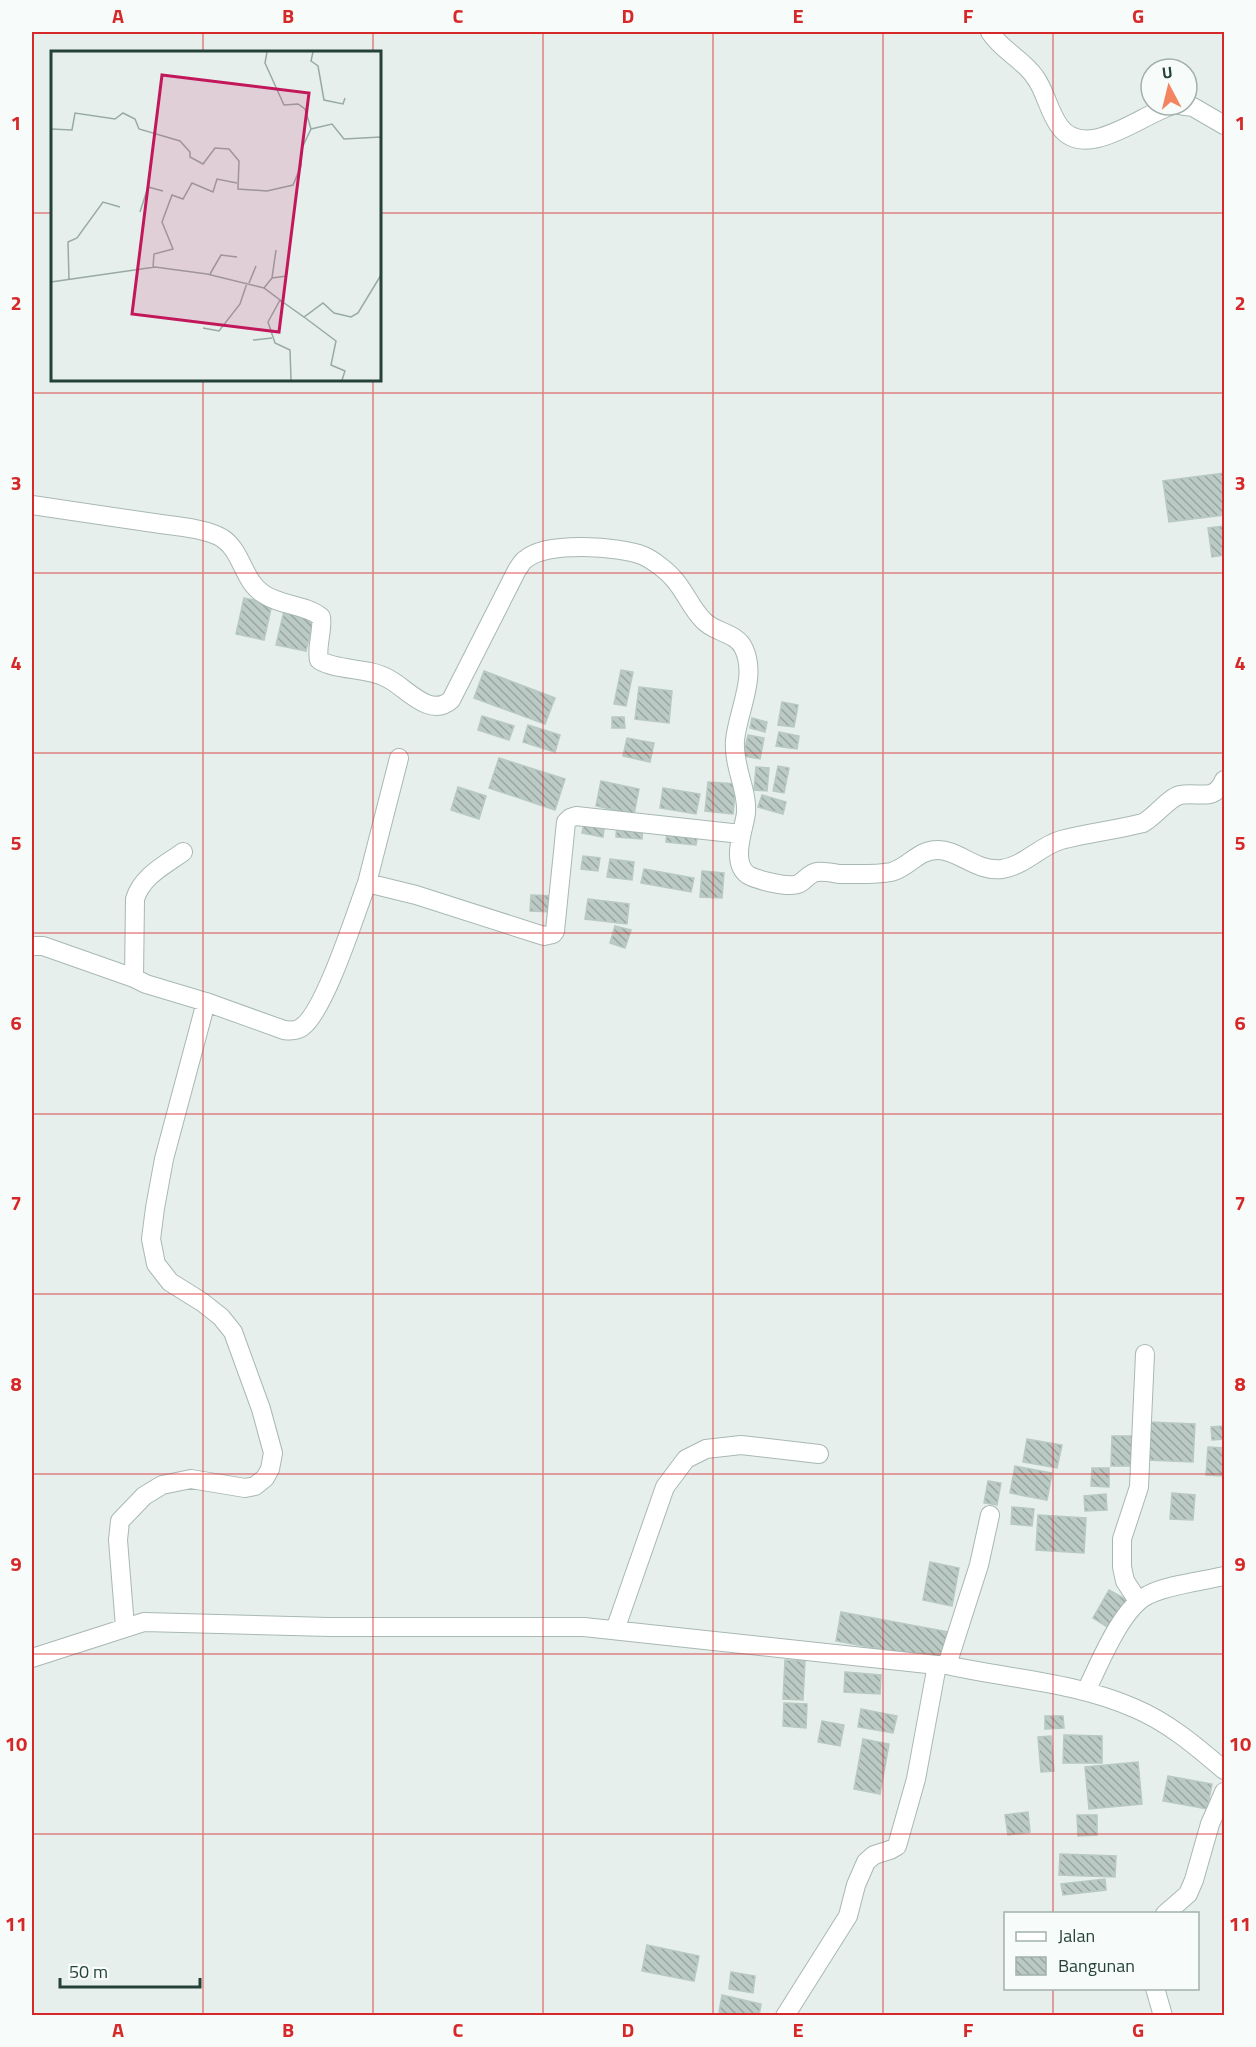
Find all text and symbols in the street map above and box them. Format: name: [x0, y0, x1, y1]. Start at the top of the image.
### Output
text: A: [112, 0, 124, 31]
text: B: [282, 0, 294, 31]
text: C: [453, 0, 464, 31]
text: D: [622, 0, 634, 31]
text: E: [792, 0, 804, 31]
text: F: [963, 0, 974, 31]
text: G: [1132, 0, 1144, 31]
inset map: [51, 51, 381, 381]
north arrow: [1139, 57, 1199, 117]
text: U: [1161, 60, 1174, 85]
text: 1: [10, 107, 22, 138]
text: 1: [1234, 107, 1246, 138]
text: 2: [10, 287, 22, 318]
text: 2: [1234, 287, 1246, 318]
text: 3: [10, 467, 22, 498]
text: 3: [1234, 467, 1246, 498]
text: 4: [10, 647, 22, 678]
text: 4: [1234, 647, 1246, 678]
text: 5: [10, 827, 22, 858]
text: 5: [1234, 827, 1246, 858]
text: 6: [10, 1007, 22, 1038]
text: 6: [1234, 1007, 1246, 1038]
text: 7: [10, 1187, 22, 1218]
text: 7: [1234, 1187, 1246, 1218]
text: 8: [10, 1368, 22, 1399]
text: 8: [1234, 1368, 1246, 1399]
text: 9: [10, 1548, 22, 1579]
text: 9: [1234, 1548, 1246, 1579]
text: 10: [5, 1728, 27, 1759]
text: 10: [1229, 1728, 1251, 1759]
text: 11: [5, 1908, 27, 1939]
text: 11: [1229, 1908, 1251, 1939]
legend: [1004, 1912, 1199, 1990]
text: Jalan: [1058, 1922, 1095, 1949]
scale bar: [60, 1951, 200, 1989]
text: Bangunan: [1058, 1952, 1135, 1979]
text: 50 m: [69, 1958, 108, 1985]
text: A: [112, 2014, 124, 2045]
text: B: [282, 2014, 294, 2045]
text: C: [453, 2014, 464, 2045]
text: D: [622, 2014, 634, 2045]
text: E: [792, 2014, 804, 2045]
text: F: [963, 2014, 974, 2045]
text: G: [1132, 2014, 1144, 2045]

